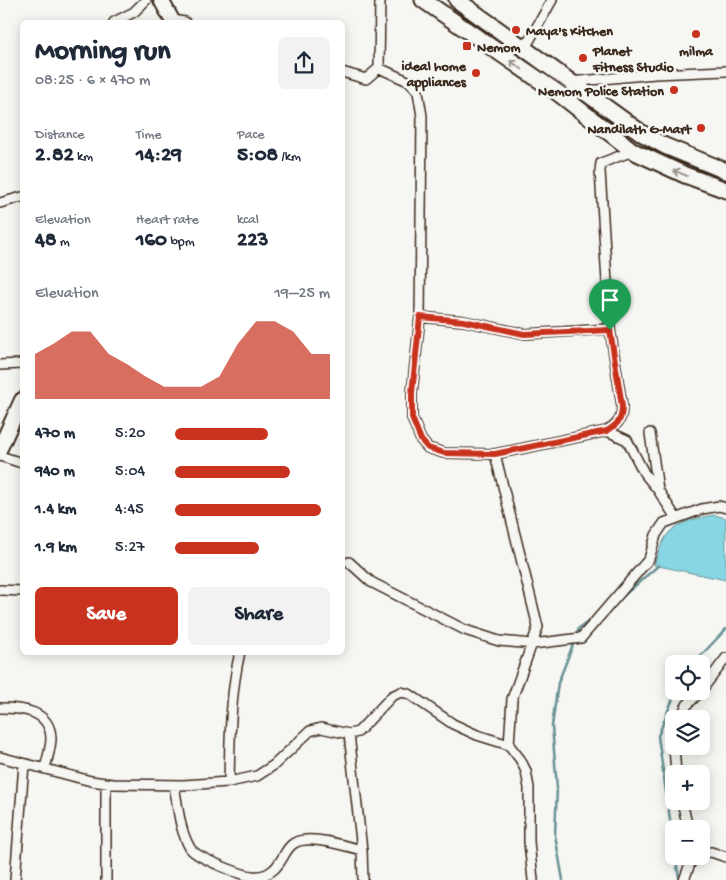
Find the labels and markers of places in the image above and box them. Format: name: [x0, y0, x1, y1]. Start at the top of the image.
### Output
marker: Maya's Kitchen: [510, 24, 522, 36]
place label: Maya's Kitchen: [526, 24, 613, 41]
marker: milma: [690, 28, 702, 40]
marker: Nemom: [461, 40, 473, 52]
place label: Nemom: [477, 40, 521, 57]
place label: Planet Fitness Studio: [592, 44, 674, 77]
place label: milma: [679, 44, 714, 61]
marker: Planet Fitness Studio: [577, 52, 589, 64]
place label: ideal home appliances: [401, 59, 467, 92]
marker: ideal home appliances: [470, 67, 482, 79]
place label: Nemom Police Station: [538, 84, 664, 101]
marker: Nemom Police Station: [668, 84, 680, 96]
place label: Nandilath G-Mart: [587, 122, 692, 139]
marker: Nandilath G-Mart: [695, 122, 707, 134]
pin: [589, 279, 631, 330]

